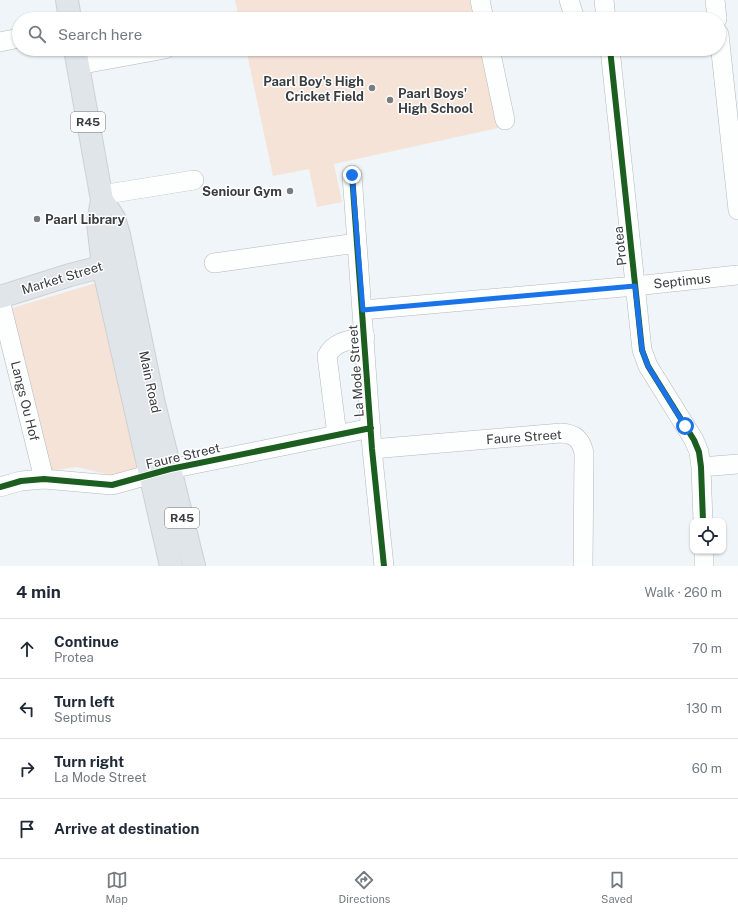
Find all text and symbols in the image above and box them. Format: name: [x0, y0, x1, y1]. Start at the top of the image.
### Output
search box: [12, 12, 726, 56]
icon: search: [26, 23, 48, 45]
text: Search here: [58, 26, 142, 43]
place label: Paarl Boy's High Cricket Field: [263, 74, 364, 104]
marker: Paarl Boy's High Cricket Field: [367, 83, 377, 93]
place label: Paarl Boys' High School: [398, 86, 473, 116]
marker: Paarl Boys' High School: [385, 95, 395, 105]
road number: R45: [71, 112, 105, 132]
route end: [343, 166, 361, 184]
place label: Seniour Gym: [202, 184, 282, 199]
marker: Seniour Gym: [285, 186, 295, 196]
place label: Paarl Library: [45, 212, 126, 227]
marker: Paarl Library: [32, 214, 42, 224]
street label: Protea: [610, 225, 630, 267]
street label: Market Street: [20, 259, 104, 297]
street label: Septimus: [653, 271, 711, 291]
street label: La Mode Street: [345, 324, 367, 418]
street label: Main Road: [136, 349, 164, 415]
street label: Langs Ou Hof: [8, 359, 42, 443]
route start: [676, 417, 694, 435]
street label: Faure Street: [486, 427, 562, 447]
street label: Faure Street: [144, 440, 222, 472]
road number: R45: [165, 508, 199, 528]
map controls: [690, 518, 726, 554]
button: locate: [690, 518, 726, 554]
text: 4 min: [16, 582, 61, 602]
text: Walk · 260 m: [644, 585, 722, 600]
text: Continue: [54, 633, 119, 650]
icon: ahead: [16, 638, 38, 660]
text: 70 m: [692, 641, 722, 656]
text: Protea: [54, 650, 94, 665]
text: Turn left: [54, 693, 115, 710]
icon: left: [16, 698, 38, 720]
text: 130 m: [686, 701, 722, 716]
text: Septimus: [54, 710, 111, 725]
text: Turn right: [54, 753, 124, 770]
icon: right: [16, 758, 38, 780]
text: 60 m: [692, 761, 722, 776]
text: La Mode Street: [54, 770, 147, 785]
icon: arrive: [16, 818, 38, 840]
text: Arrive at destination: [54, 820, 199, 837]
tab: Map: [105, 869, 128, 905]
tab: Directions: [339, 869, 390, 905]
tab: Saved: [601, 869, 633, 905]

